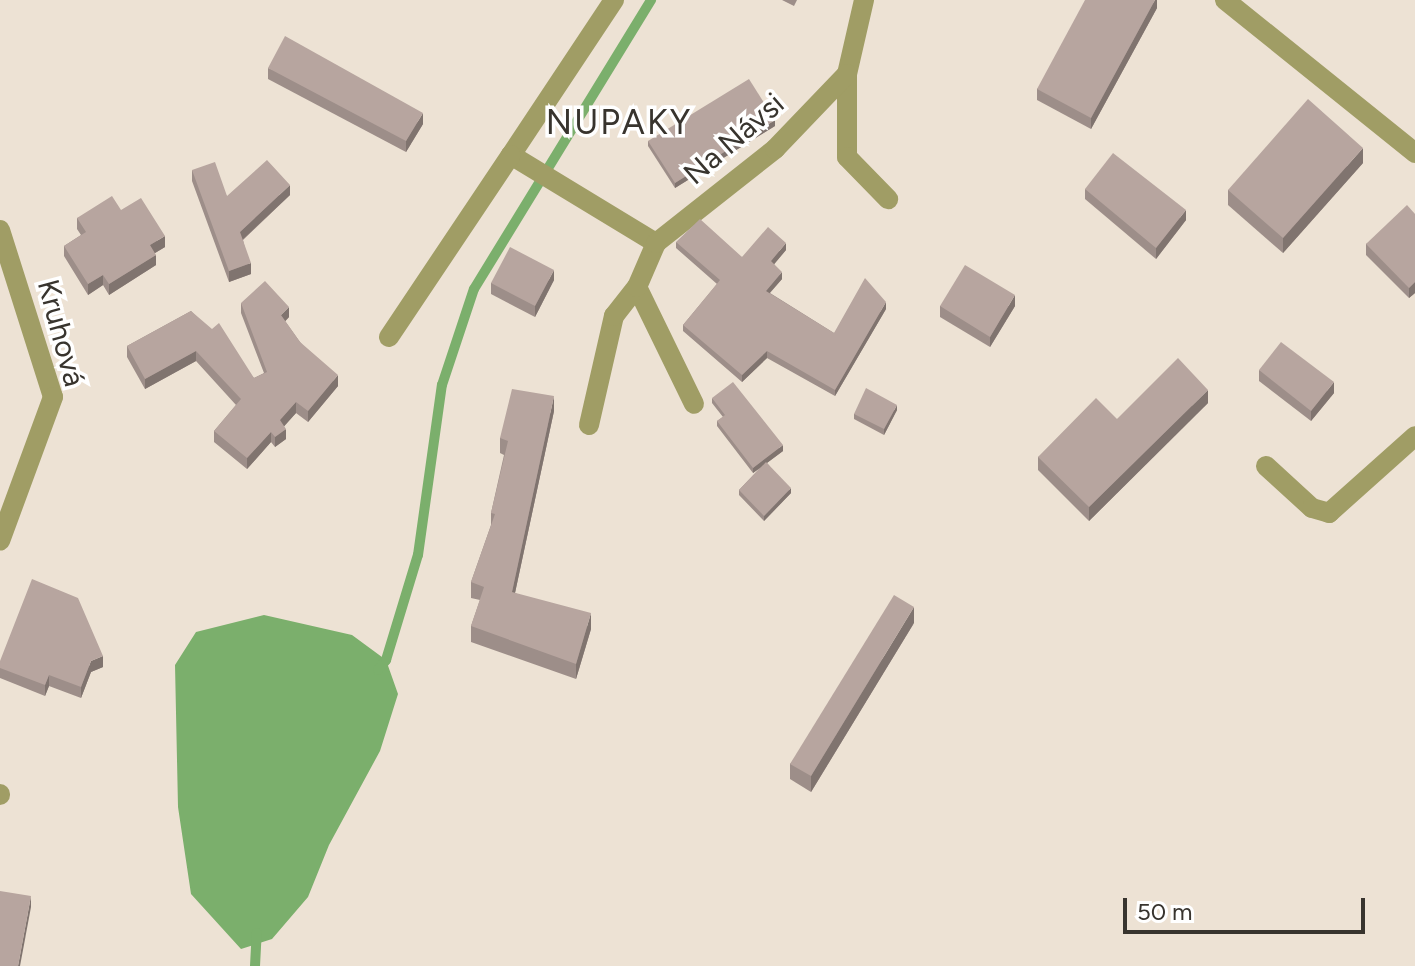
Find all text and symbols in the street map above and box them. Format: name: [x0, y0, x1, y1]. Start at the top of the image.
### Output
street label: Na Návsi: [677, 86, 791, 192]
district label: NUPAKY: [546, 103, 692, 143]
street label: Kruhová: [29, 276, 93, 390]
scale bar: [1127, 882, 1369, 932]
text: 50 m: [1137, 897, 1193, 926]

